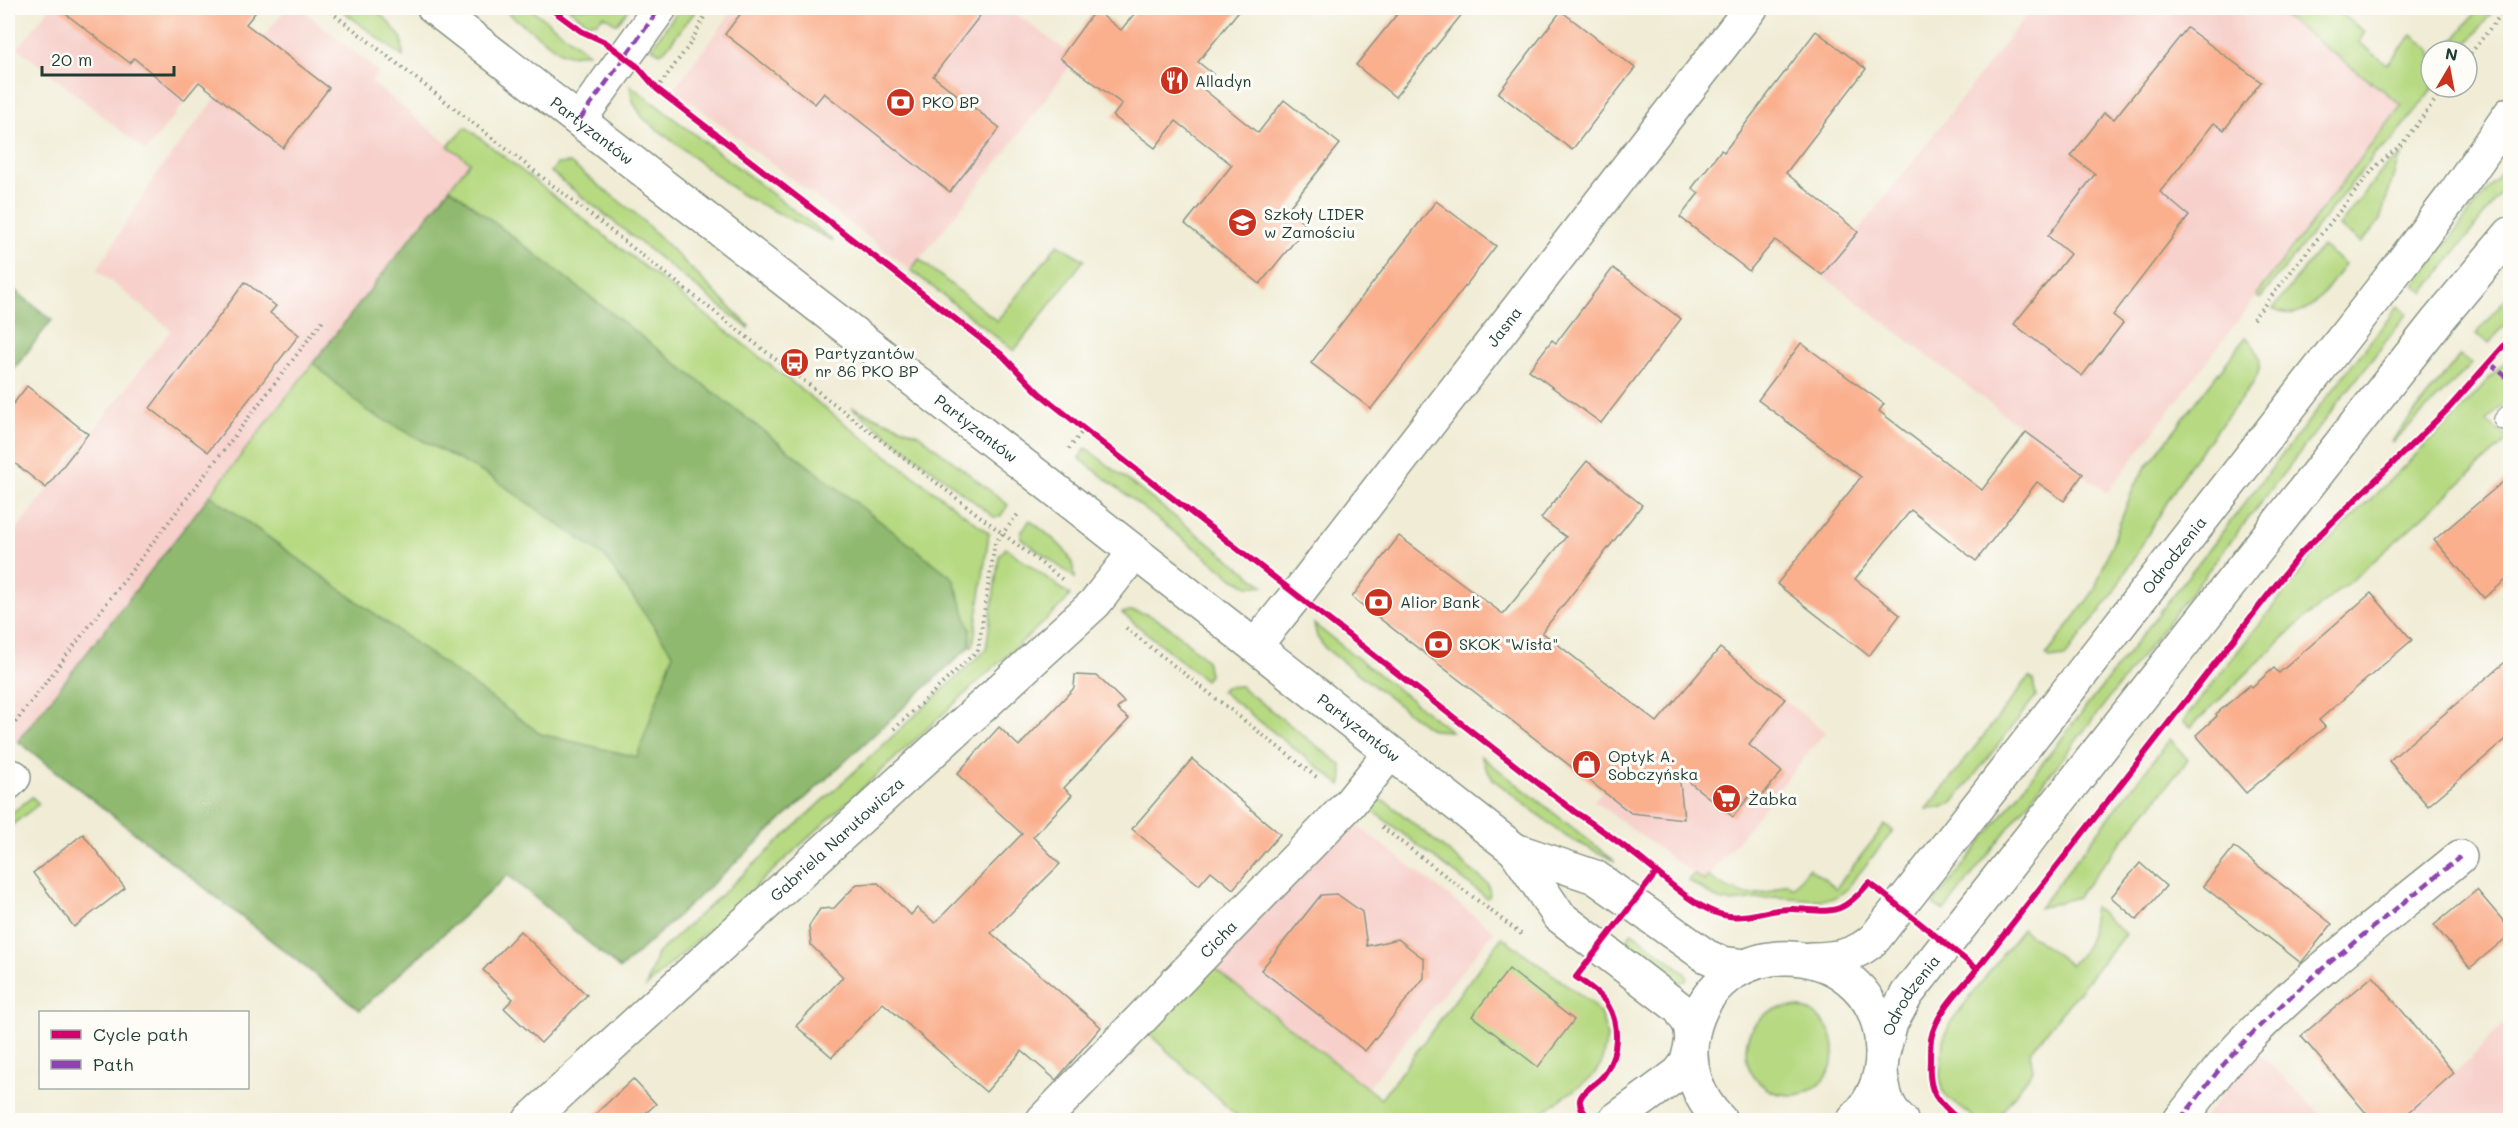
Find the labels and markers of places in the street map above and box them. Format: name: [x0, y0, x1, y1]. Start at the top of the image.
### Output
restaurant icon: Alladyn: [1158, 65, 1190, 97]
place label: Alladyn: [1195, 70, 1251, 91]
bank icon: PKO BP: [885, 86, 917, 118]
place label: PKO BP: [922, 91, 979, 112]
place label: Szkoły LIDER w Zamościu: [1264, 203, 1364, 242]
school or university icon: Szkoły LIDER w Zamościu: [1227, 207, 1259, 239]
place label: Partyzantów nr 86 PKO BP: [815, 342, 919, 381]
bus stop icon: Partyzantów nr 86 PKO BP: [778, 346, 810, 378]
bank icon: Alior Bank: [1363, 586, 1395, 618]
place label: Alior Bank: [1400, 591, 1480, 612]
bank icon: SKOK "Wisła": [1422, 628, 1454, 660]
place label: SKOK "Wisła": [1459, 633, 1558, 654]
place label: Optyk A. Sobczyńska: [1608, 745, 1698, 784]
shop icon: Optyk A. Sobczyńska: [1571, 749, 1603, 781]
supermarket icon: Żabka: [1711, 783, 1743, 815]
place label: Żabka: [1748, 788, 1797, 809]

